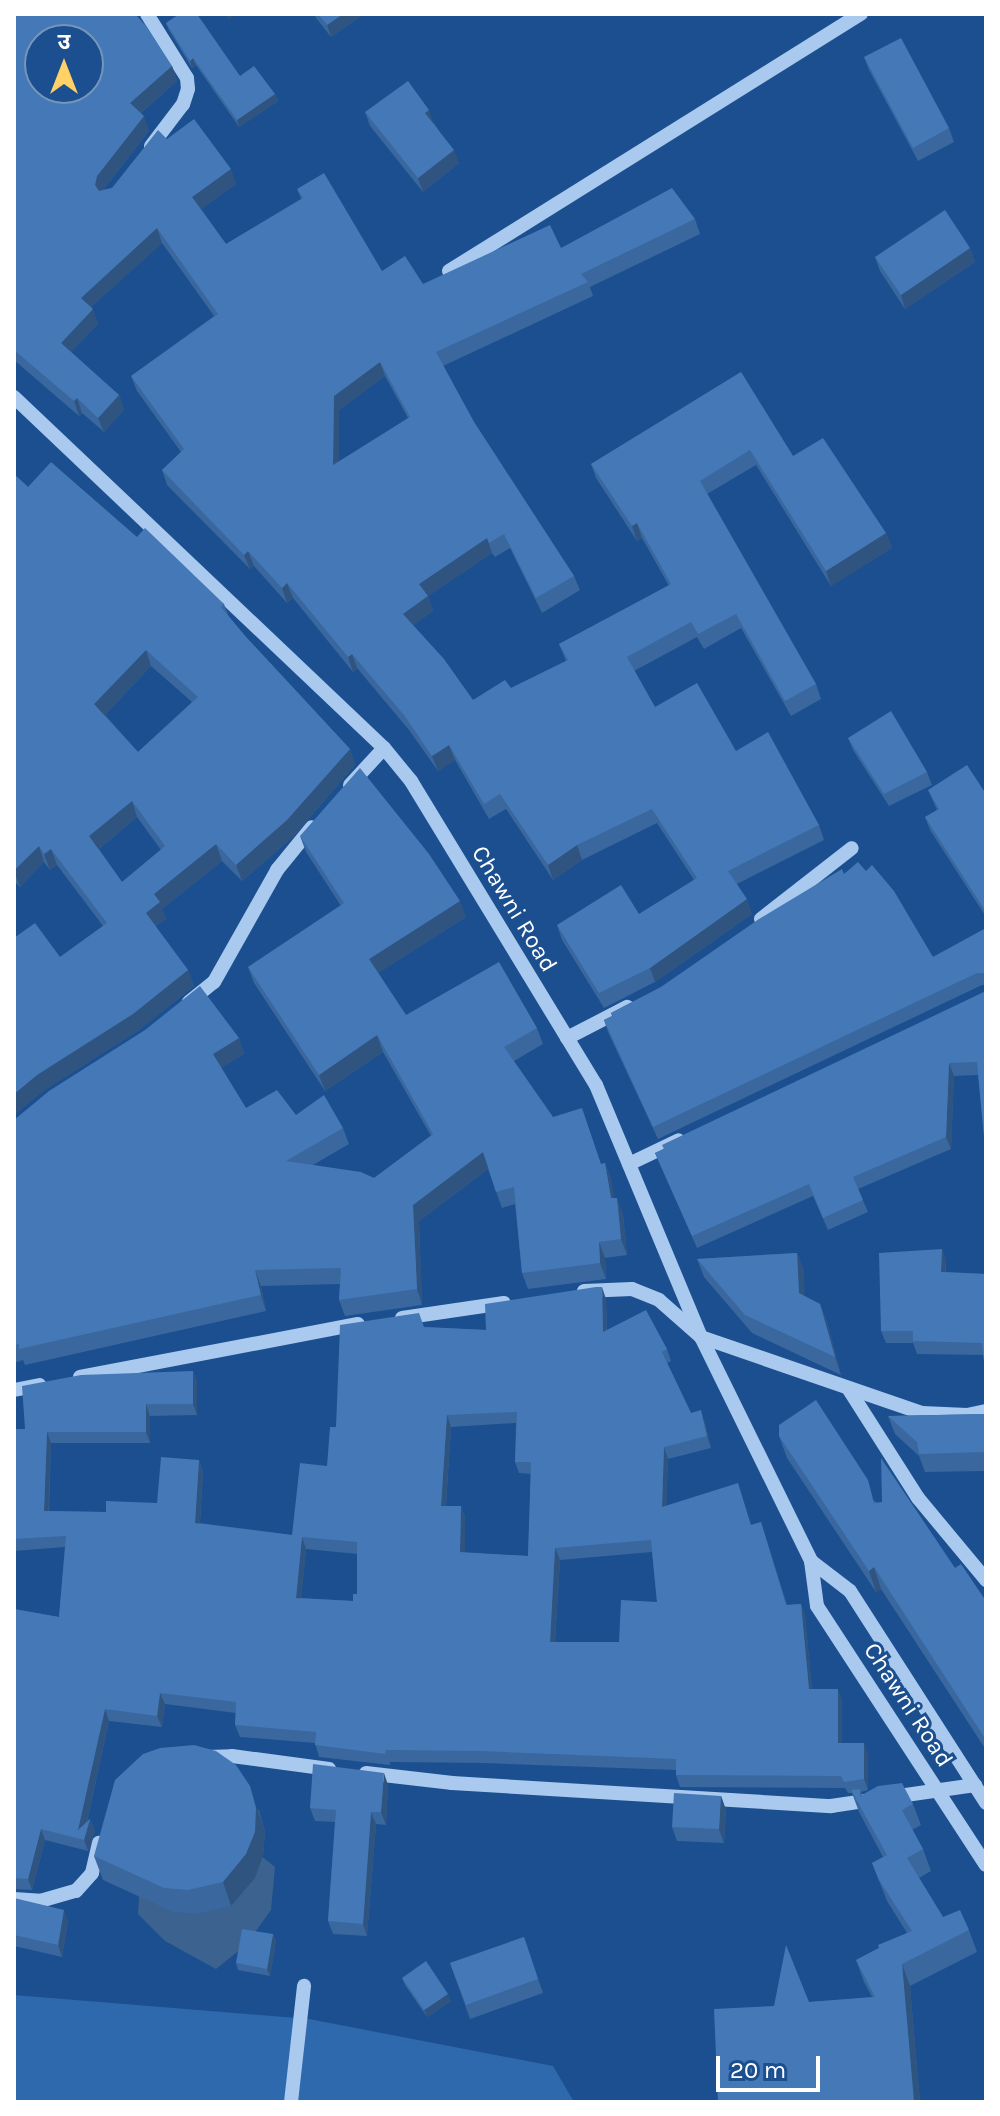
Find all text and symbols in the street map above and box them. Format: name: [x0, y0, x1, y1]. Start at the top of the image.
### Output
north arrow: [24, 24, 104, 104]
text: उ: [58, 29, 70, 55]
street label: Chawni Road: [465, 841, 563, 977]
street label: Chawni Road: [857, 1637, 959, 1773]
scale bar: [720, 2040, 824, 2090]
text: 20 m: [730, 2056, 786, 2084]

